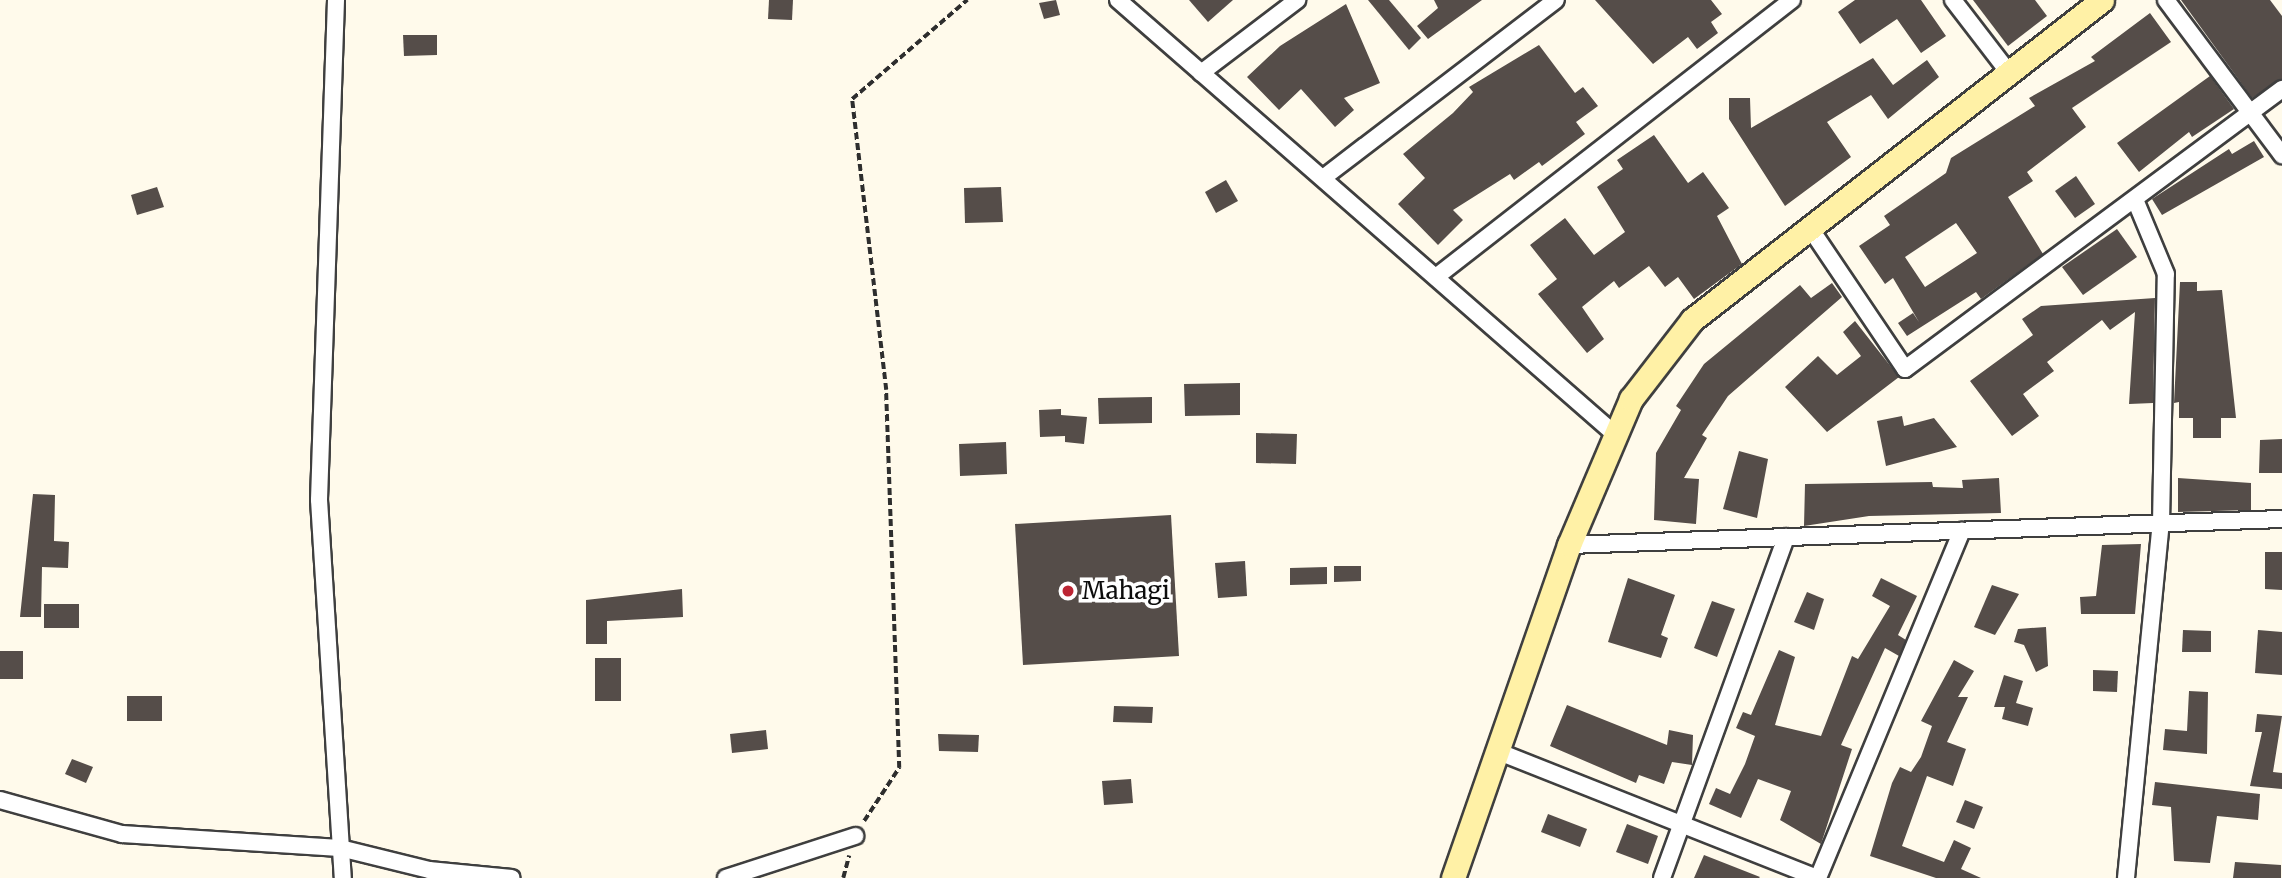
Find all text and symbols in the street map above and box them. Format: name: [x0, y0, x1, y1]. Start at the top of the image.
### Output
place label: Mahagi: [1082, 577, 1170, 605]
marker: Mahagi: [1060, 583, 1076, 599]

